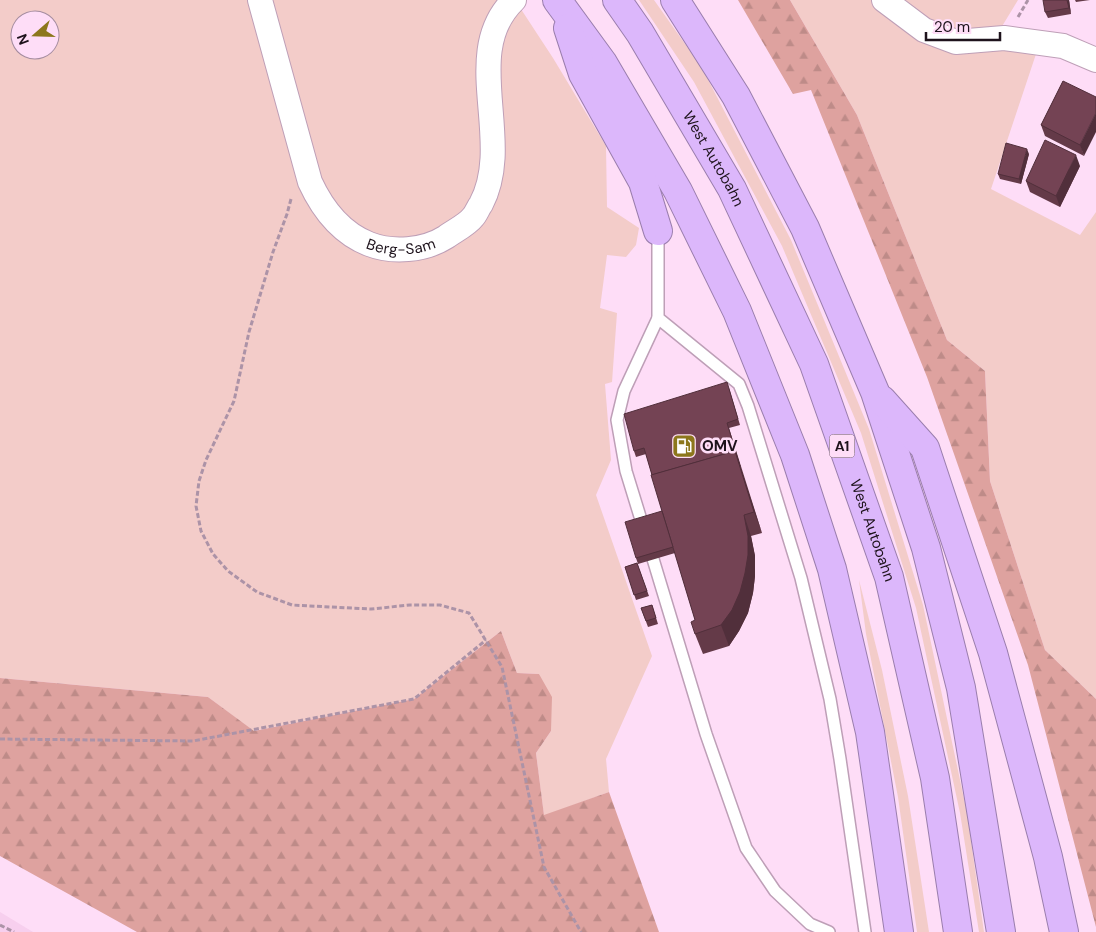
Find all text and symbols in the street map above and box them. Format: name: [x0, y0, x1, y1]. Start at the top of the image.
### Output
north arrow: [10, 10, 60, 60]
scale bar: [926, 10, 1000, 42]
text: 20 m: [934, 17, 970, 37]
text: N: [13, 32, 33, 47]
street label: West Autobahn: [678, 107, 749, 210]
street label: Berg-Sam: [364, 233, 438, 260]
fuel station icon: OMV: [671, 433, 697, 459]
road number: A1: [830, 434, 854, 458]
place label: OMV: [702, 436, 738, 456]
street label: West Autobahn: [845, 477, 900, 584]

